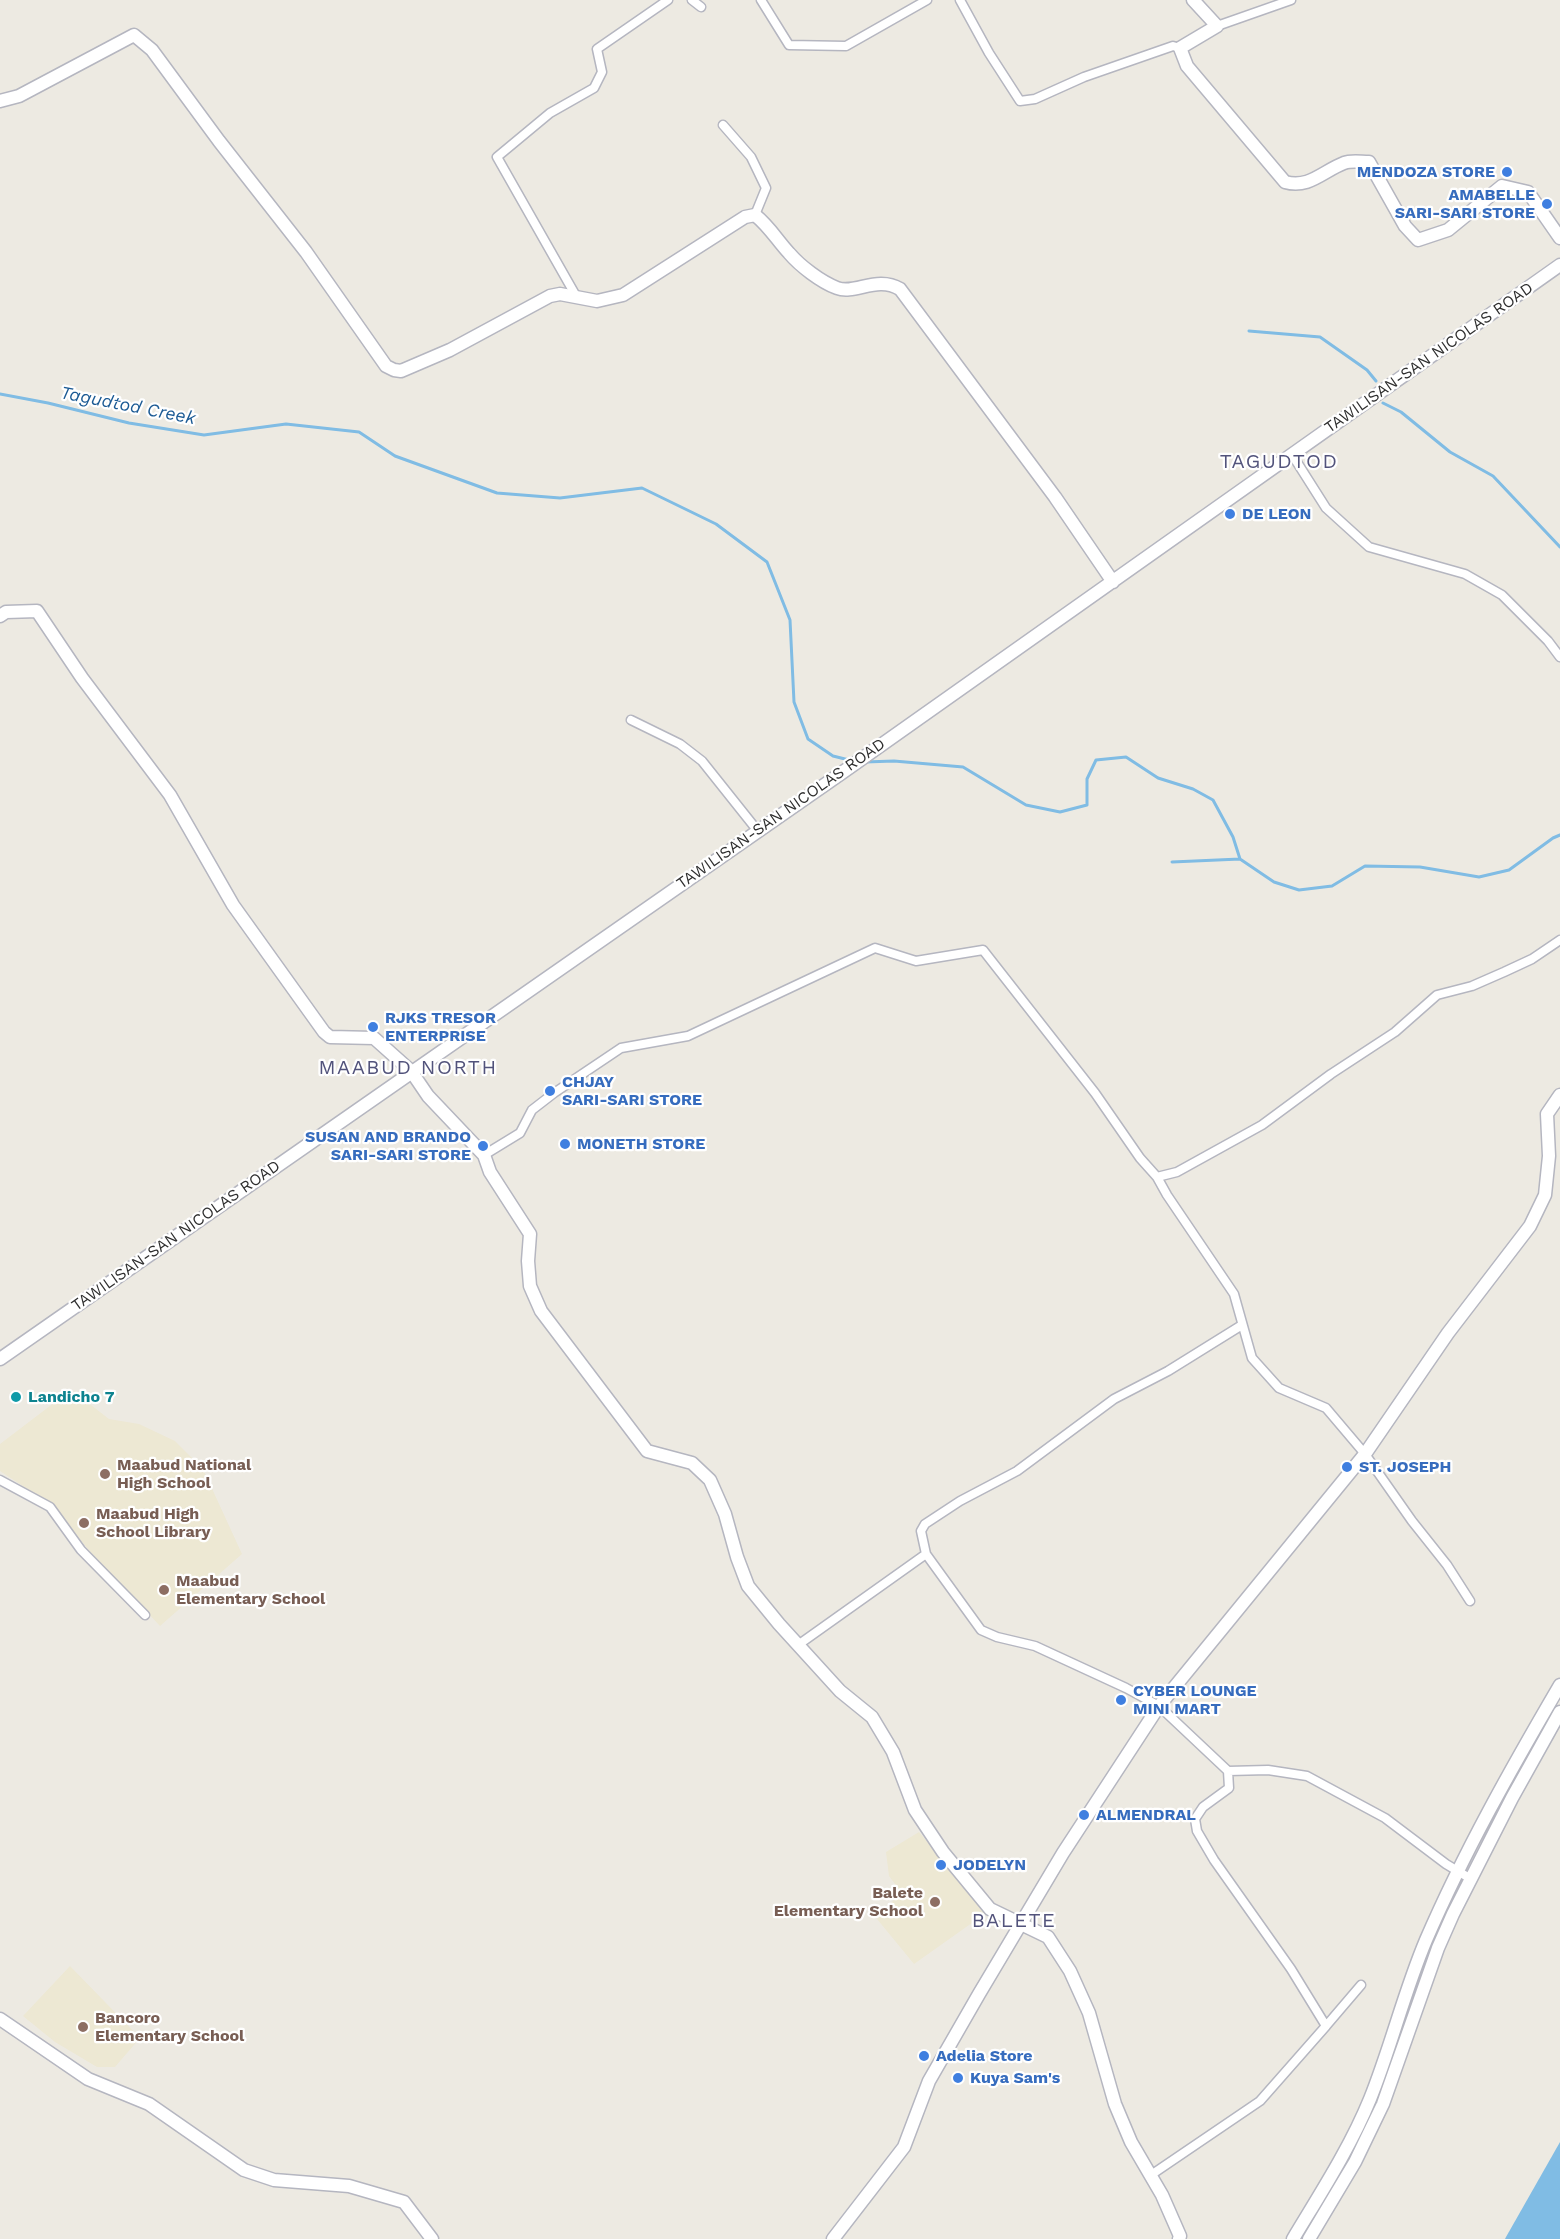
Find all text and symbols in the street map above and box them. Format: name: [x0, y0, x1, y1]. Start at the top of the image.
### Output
place label: MENDOZA STORE: [1357, 162, 1495, 182]
marker: MENDOZA STORE: [1500, 165, 1514, 179]
place label: AMABELLE SARI-SARI STORE: [1395, 185, 1535, 223]
marker: AMABELLE SARI-SARI STORE: [1540, 197, 1554, 211]
street label: TAWILISAN-SAN NICOLAS ROAD: [1321, 278, 1537, 438]
water label: Tagudtod Creek: [59, 382, 197, 430]
district label: TAGUDTOD: [1220, 450, 1338, 474]
place label: DE LEON: [1242, 504, 1311, 524]
marker: DE LEON: [1223, 507, 1237, 521]
street label: TAWILISAN-SAN NICOLAS ROAD: [673, 734, 889, 894]
place label: RJKS TRESOR ENTERPRISE: [385, 1008, 496, 1046]
marker: RJKS TRESOR ENTERPRISE: [366, 1020, 380, 1034]
district label: MAABUD NORTH: [318, 1056, 498, 1080]
place label: CHJAY SARI-SARI STORE: [562, 1072, 702, 1110]
marker: CHJAY SARI-SARI STORE: [543, 1084, 557, 1098]
place label: SUSAN AND BRANDO SARI-SARI STORE: [305, 1127, 471, 1165]
place label: MONETH STORE: [577, 1134, 705, 1154]
marker: MONETH STORE: [558, 1137, 572, 1151]
marker: SUSAN AND BRANDO SARI-SARI STORE: [476, 1139, 490, 1153]
street label: TAWILISAN-SAN NICOLAS ROAD: [68, 1156, 284, 1316]
place label: Landicho 7: [28, 1387, 114, 1407]
marker: Landicho 7: [9, 1390, 23, 1404]
place label: Maabud National High School: [117, 1455, 251, 1493]
place label: ST. JOSEPH: [1359, 1457, 1451, 1477]
marker: ST. JOSEPH: [1340, 1460, 1354, 1474]
marker: Maabud National High School: [98, 1467, 112, 1481]
place label: Maabud High School Library: [96, 1504, 211, 1542]
marker: Maabud High School Library: [77, 1516, 91, 1530]
place label: Maabud Elementary School: [176, 1571, 325, 1609]
marker: Maabud Elementary School: [157, 1583, 171, 1597]
place label: CYBER LOUNGE MINI MART: [1133, 1681, 1257, 1719]
marker: CYBER LOUNGE MINI MART: [1114, 1693, 1128, 1707]
place label: ALMENDRAL: [1096, 1805, 1196, 1825]
marker: ALMENDRAL: [1077, 1808, 1091, 1822]
place label: JODELYN: [953, 1855, 1026, 1875]
marker: JODELYN: [934, 1858, 948, 1872]
place label: Balete Elementary School: [774, 1883, 923, 1921]
marker: Balete Elementary School: [928, 1895, 942, 1909]
district label: BALETE: [972, 1909, 1056, 1933]
place label: Bancoro Elementary School: [95, 2008, 244, 2046]
marker: Bancoro Elementary School: [76, 2020, 90, 2034]
place label: Adelia Store: [936, 2046, 1033, 2066]
marker: Adelia Store: [917, 2049, 931, 2063]
place label: Kuya Sam's: [970, 2068, 1060, 2088]
marker: Kuya Sam's: [951, 2071, 965, 2085]

